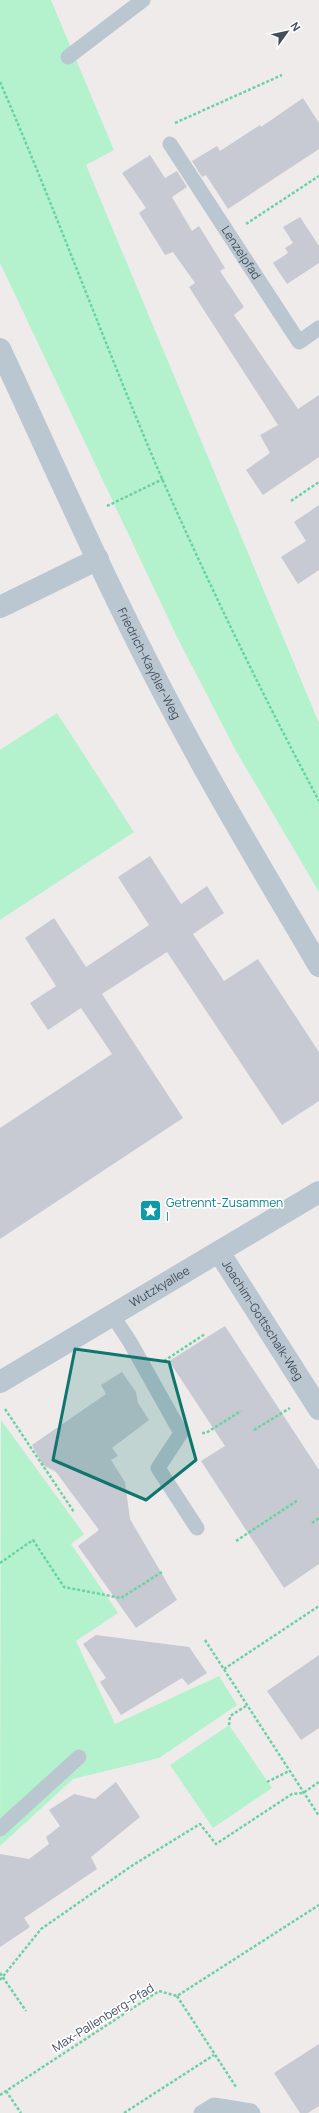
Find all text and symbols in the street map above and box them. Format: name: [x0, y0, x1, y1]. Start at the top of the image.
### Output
north arrow: [267, 12, 307, 52]
text: N: [287, 19, 304, 34]
street label: Lenzelpfad: [218, 223, 265, 283]
street label: Friedrich-Kayßler-Weg: [114, 605, 185, 722]
place label: Getrennt-Zusammen I: [166, 1194, 283, 1225]
place icon: Getrennt-Zusammen I: [137, 1197, 163, 1223]
street label: Joachim-Gottschalk-Weg: [218, 1256, 308, 1384]
street label: Wutzkyallee: [126, 1262, 193, 1311]
street label: Max-Pallenberg-Pfad: [49, 1979, 157, 2056]

